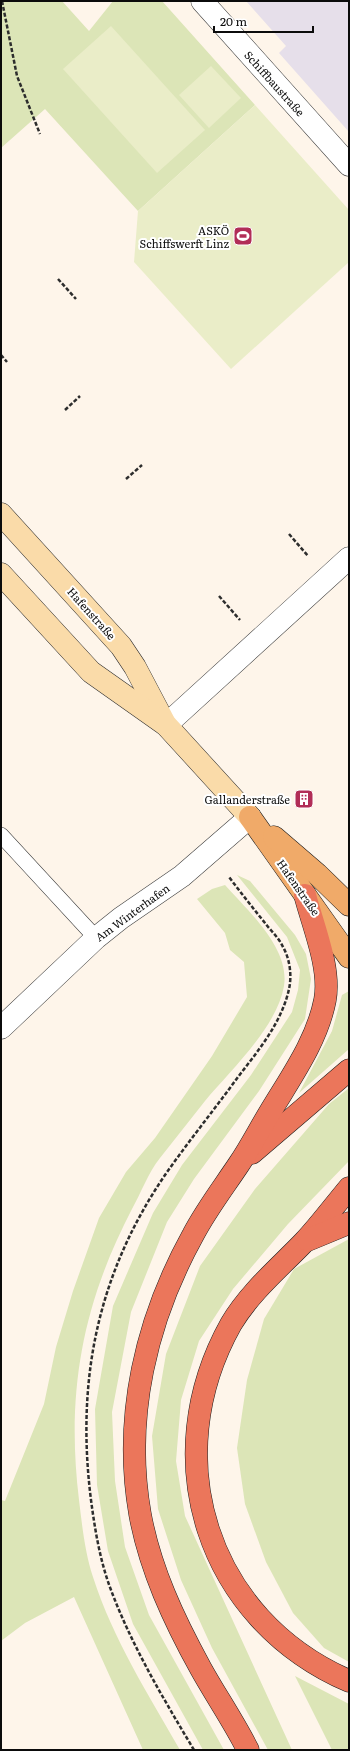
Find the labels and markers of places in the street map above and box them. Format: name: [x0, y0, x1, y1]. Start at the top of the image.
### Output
place label: ASKÖ Schiffswerft Linz: [140, 222, 230, 251]
sports icon: ASKÖ Schiffswerft Linz: [232, 225, 254, 247]
building icon: Gallanderstraße: [293, 788, 315, 810]
place label: Gallanderstraße: [205, 791, 290, 807]

